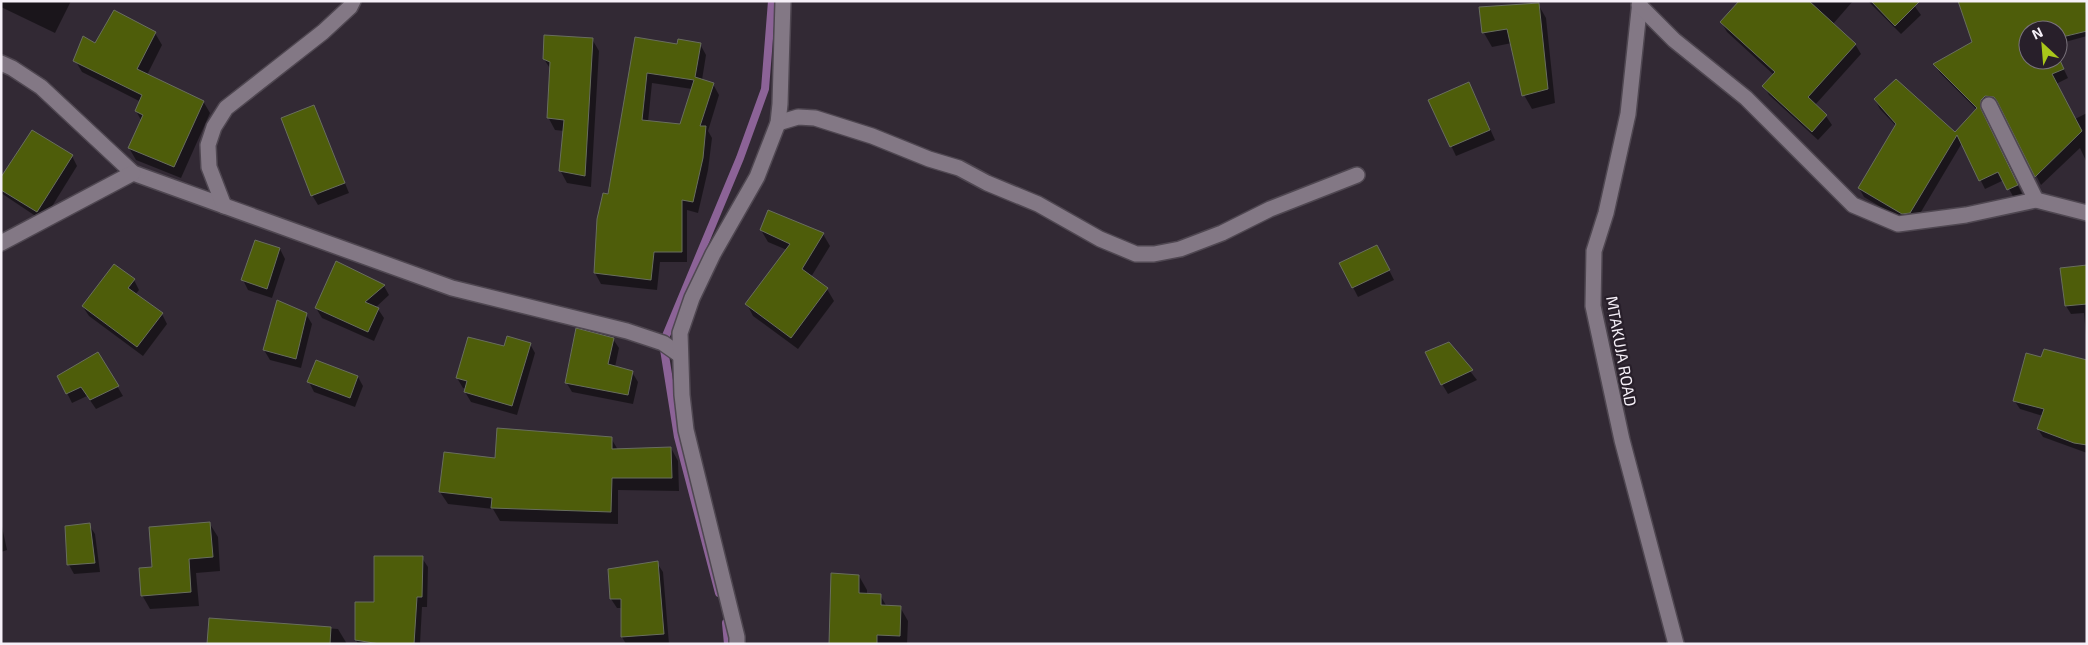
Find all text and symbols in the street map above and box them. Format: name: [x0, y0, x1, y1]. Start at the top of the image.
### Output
north arrow: [2018, 20, 2068, 70]
text: N: [2029, 23, 2045, 43]
street label: MTAKUJA ROAD: [1603, 294, 1641, 408]

